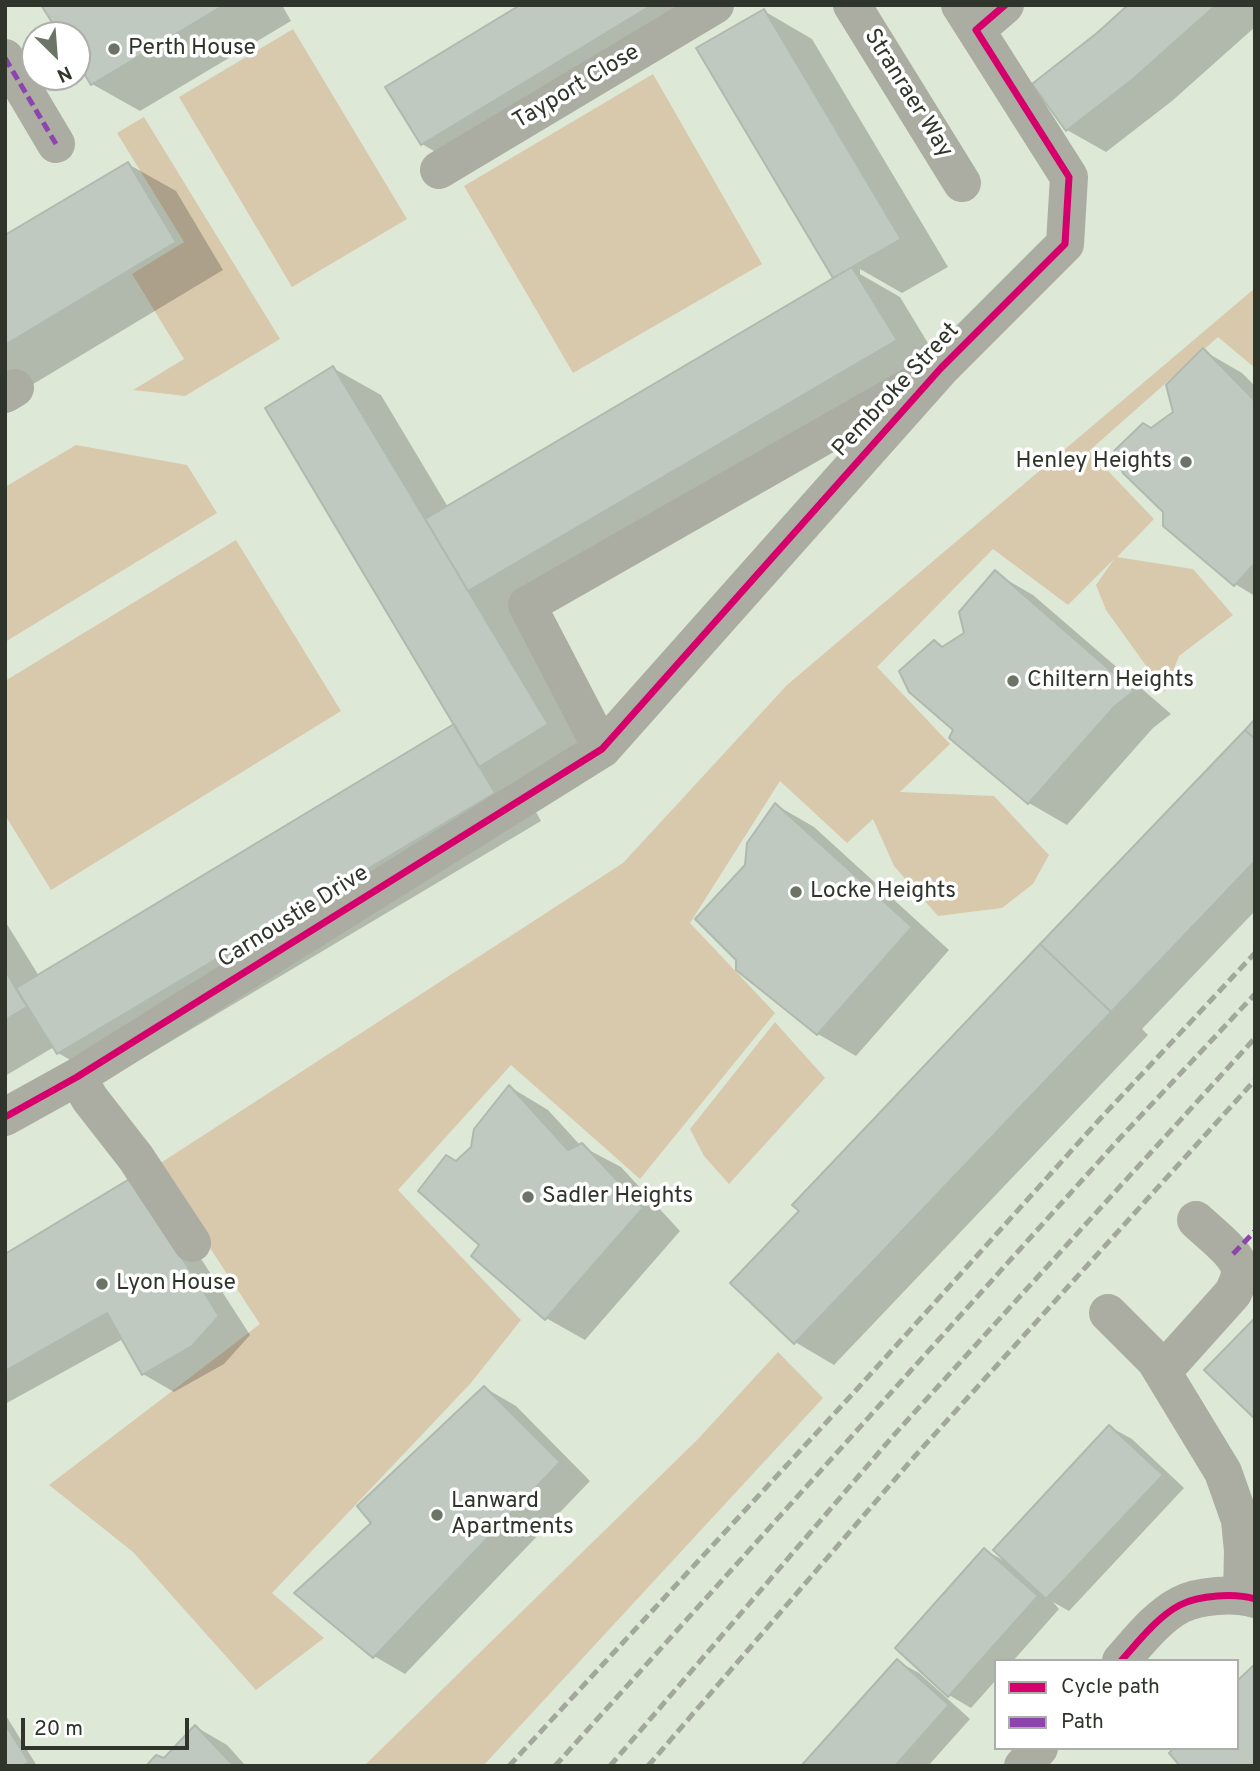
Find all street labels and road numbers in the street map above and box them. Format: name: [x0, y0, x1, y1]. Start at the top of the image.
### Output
street label: Stranraer Way: [857, 25, 957, 163]
street label: Tayport Close: [509, 40, 645, 136]
street label: Pembroke Street: [828, 318, 966, 464]
street label: Carnoustie Drive: [214, 861, 374, 975]

